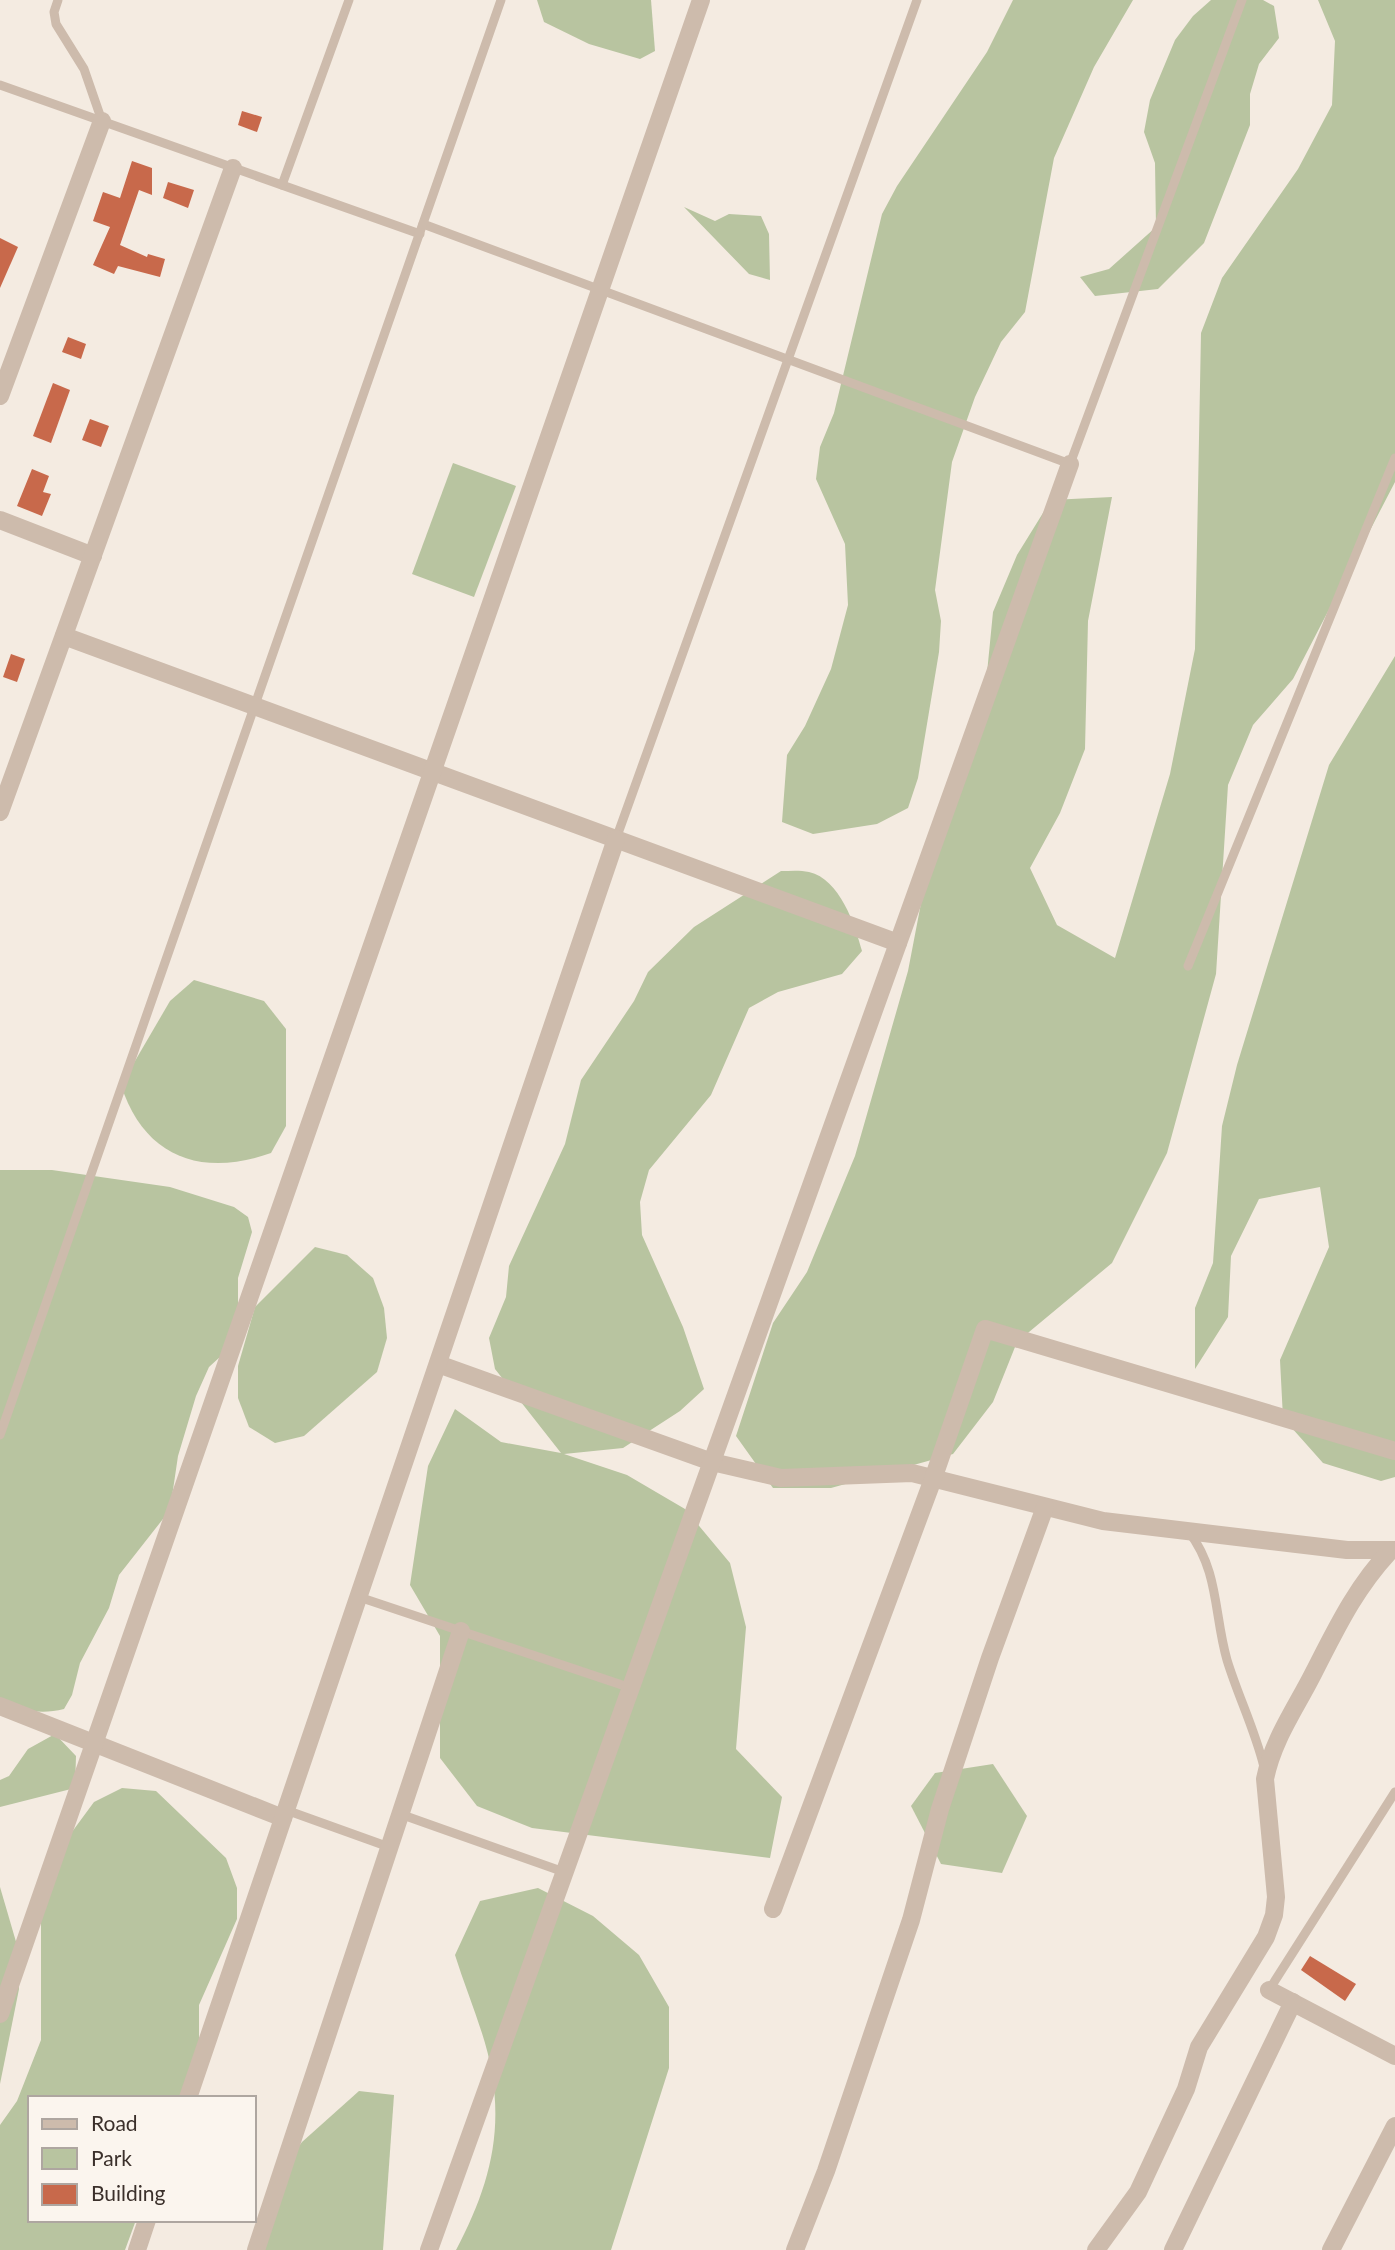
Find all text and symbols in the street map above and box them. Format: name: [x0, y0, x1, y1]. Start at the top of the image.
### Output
legend: [28, 2096, 256, 2222]
text: Road: [91, 2110, 138, 2135]
text: Park: [91, 2145, 132, 2170]
text: Building: [91, 2180, 166, 2205]

